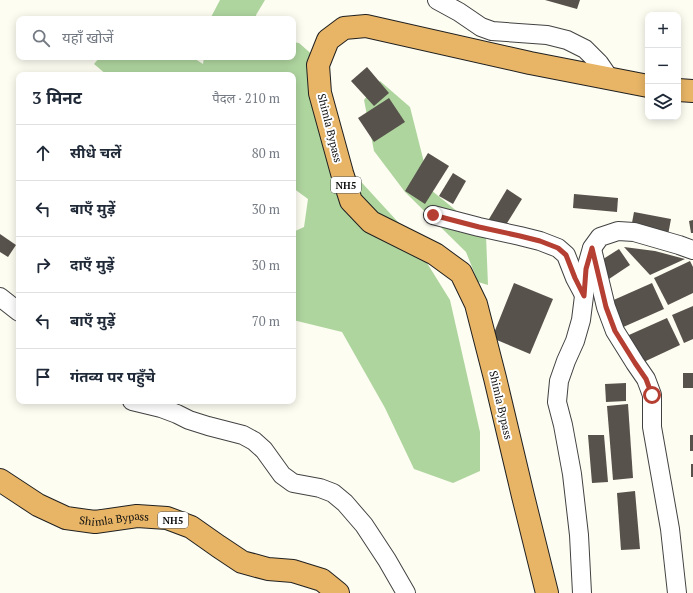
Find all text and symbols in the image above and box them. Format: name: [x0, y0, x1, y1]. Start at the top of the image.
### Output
map controls: [645, 12, 681, 120]
button: +: [645, 12, 681, 48]
search box: [16, 16, 296, 60]
icon: search: [30, 27, 52, 49]
text: यहाँ खोजें: [62, 27, 113, 47]
button: −: [645, 48, 681, 84]
button: layers: [645, 84, 681, 120]
text: 3 मिनट: [32, 86, 82, 109]
text: पैदल · 210 m: [212, 89, 280, 107]
street label: Shimla Bypass: [315, 92, 345, 164]
icon: ahead: [32, 142, 54, 164]
text: सीधे चलें: [70, 142, 121, 162]
text: 80 m: [252, 144, 280, 162]
road number: NH5: [331, 177, 361, 193]
icon: left: [32, 198, 54, 220]
text: बाएँ मुड़ें: [70, 198, 115, 218]
text: 30 m: [252, 200, 280, 218]
route end: [424, 206, 442, 224]
icon: right: [32, 254, 54, 276]
text: दाएँ मुड़ें: [70, 254, 114, 274]
text: 30 m: [252, 256, 280, 274]
icon: left: [32, 310, 54, 332]
text: बाएँ मुड़ें: [70, 310, 115, 330]
text: 70 m: [252, 312, 280, 330]
icon: arrive: [32, 366, 54, 388]
text: गंतव्य पर पहुँचे: [70, 366, 155, 386]
street label: Shimla Bypass: [486, 369, 516, 441]
route start: [643, 386, 661, 404]
street label: Shimla Bypass: [78, 509, 150, 529]
road number: NH5: [158, 512, 188, 528]

